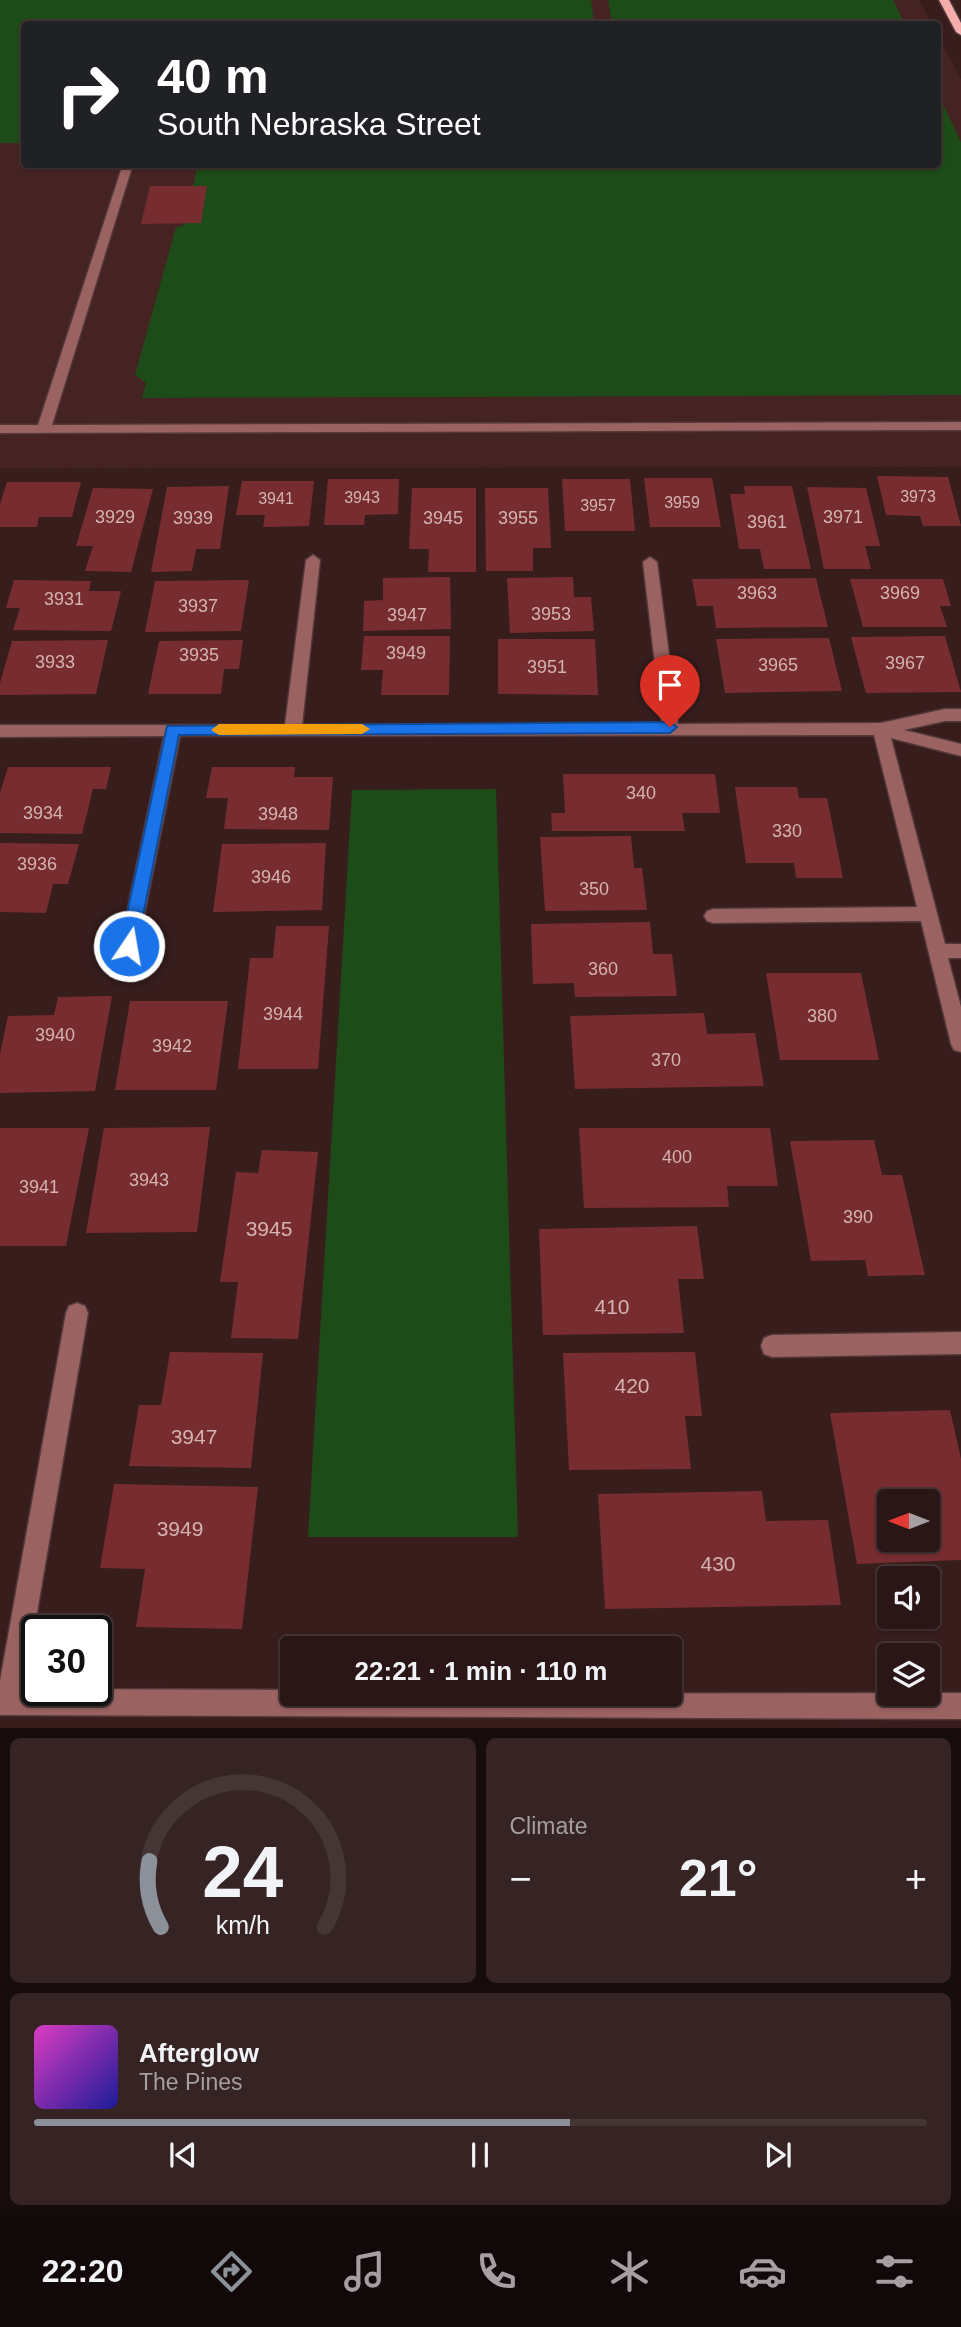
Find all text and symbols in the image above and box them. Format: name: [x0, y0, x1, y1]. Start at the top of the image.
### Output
icon: right: [42, 49, 133, 140]
text: 40 m: [157, 49, 269, 103]
text: South Nebraska Street: [157, 106, 481, 142]
house number: 3973: [900, 488, 936, 505]
house number: 3943: [344, 489, 380, 506]
house number: 3941: [258, 490, 294, 507]
house number: 3959: [664, 494, 700, 511]
house number: 3957: [580, 497, 616, 514]
house number: 3929: [95, 507, 135, 527]
house number: 3971: [823, 507, 863, 527]
house number: 3939: [173, 508, 213, 528]
house number: 3945: [423, 508, 463, 528]
house number: 3955: [498, 508, 538, 528]
house number: 3961: [747, 512, 787, 532]
house number: 3963: [737, 583, 777, 603]
house number: 3969: [880, 583, 920, 603]
house number: 3931: [44, 589, 84, 609]
house number: 3937: [178, 596, 218, 616]
house number: 3953: [531, 604, 571, 624]
house number: 3947: [387, 605, 427, 625]
house number: 3949: [386, 643, 426, 663]
house number: 3935: [179, 645, 219, 665]
house number: 3933: [35, 652, 75, 672]
house number: 3967: [885, 653, 925, 673]
pin: [640, 655, 700, 727]
house number: 3965: [758, 655, 798, 675]
house number: 3951: [527, 657, 567, 677]
icon: arrive: [651, 666, 689, 704]
house number: 340: [626, 783, 656, 803]
house number: 3934: [23, 803, 63, 823]
house number: 3948: [258, 804, 298, 824]
house number: 330: [772, 821, 802, 841]
house number: 3936: [17, 854, 57, 874]
house number: 3946: [251, 867, 291, 887]
house number: 350: [579, 879, 609, 899]
position arrow: [92, 909, 166, 983]
house number: 360: [588, 959, 618, 979]
house number: 3944: [263, 1004, 303, 1024]
house number: 380: [807, 1006, 837, 1026]
house number: 3940: [35, 1025, 75, 1045]
house number: 3942: [152, 1036, 192, 1056]
house number: 370: [651, 1050, 681, 1070]
house number: 400: [662, 1147, 692, 1167]
house number: 3943: [129, 1170, 169, 1190]
house number: 3941: [19, 1177, 59, 1197]
house number: 390: [843, 1207, 873, 1227]
house number: 3945: [246, 1217, 292, 1240]
house number: 410: [594, 1295, 630, 1318]
house number: 420: [614, 1374, 650, 1397]
house number: 3947: [171, 1425, 217, 1448]
north arrow: [877, 1489, 940, 1552]
map controls: [877, 1489, 940, 1706]
house number: 3949: [157, 1517, 203, 1540]
house number: 430: [700, 1552, 736, 1575]
button: sound: [877, 1566, 940, 1629]
speed limit sign: 30: [21, 1615, 112, 1706]
button: layers: [877, 1643, 940, 1706]
text: 22:21 · 1 min · 110 m: [355, 1656, 607, 1686]
text: Climate: [510, 1813, 587, 1839]
text: 24: [202, 1831, 284, 1912]
text: 21°: [679, 1849, 758, 1907]
text: −: [510, 1858, 532, 1900]
text: +: [905, 1858, 927, 1900]
text: km/h: [216, 1910, 270, 1938]
text: Afterglow: [139, 2038, 259, 2068]
text: The Pines: [139, 2069, 243, 2095]
icon: previous: [164, 2136, 202, 2174]
icon: pause: [461, 2136, 499, 2174]
icon: next: [759, 2136, 797, 2174]
icon: directions: [207, 2247, 256, 2296]
icon: music: [340, 2247, 389, 2296]
icon: phone: [472, 2247, 521, 2296]
icon: climate: [605, 2247, 654, 2296]
icon: car: [738, 2247, 787, 2296]
icon: filters: [870, 2247, 919, 2296]
text: 22:20: [42, 2253, 124, 2289]

